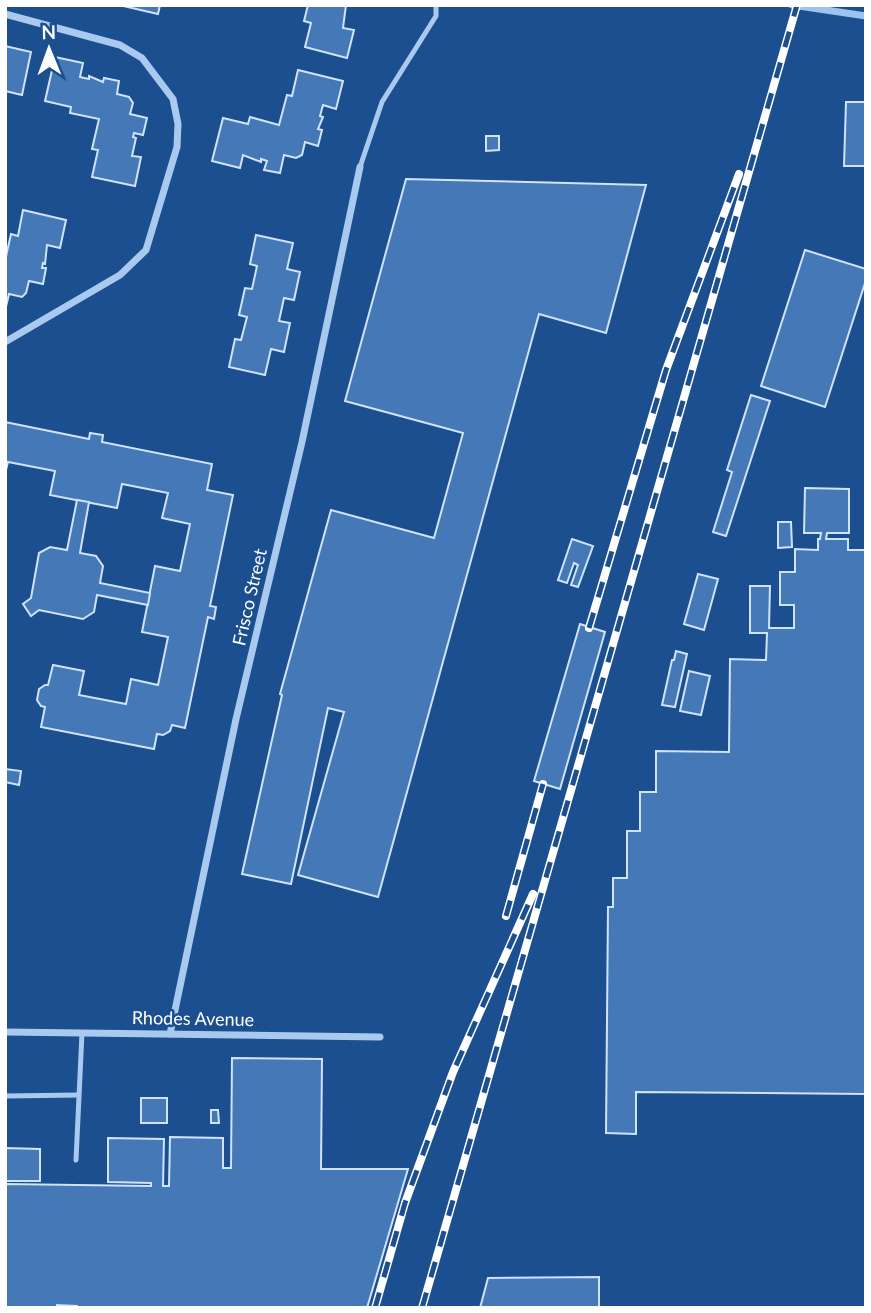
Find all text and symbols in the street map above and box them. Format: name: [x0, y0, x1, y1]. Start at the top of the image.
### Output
north arrow: [14, 14, 84, 84]
text: N: [41, 20, 56, 43]
street label: Frisco Street: [227, 546, 271, 648]
street label: Rhodes Avenue: [132, 1006, 254, 1030]

